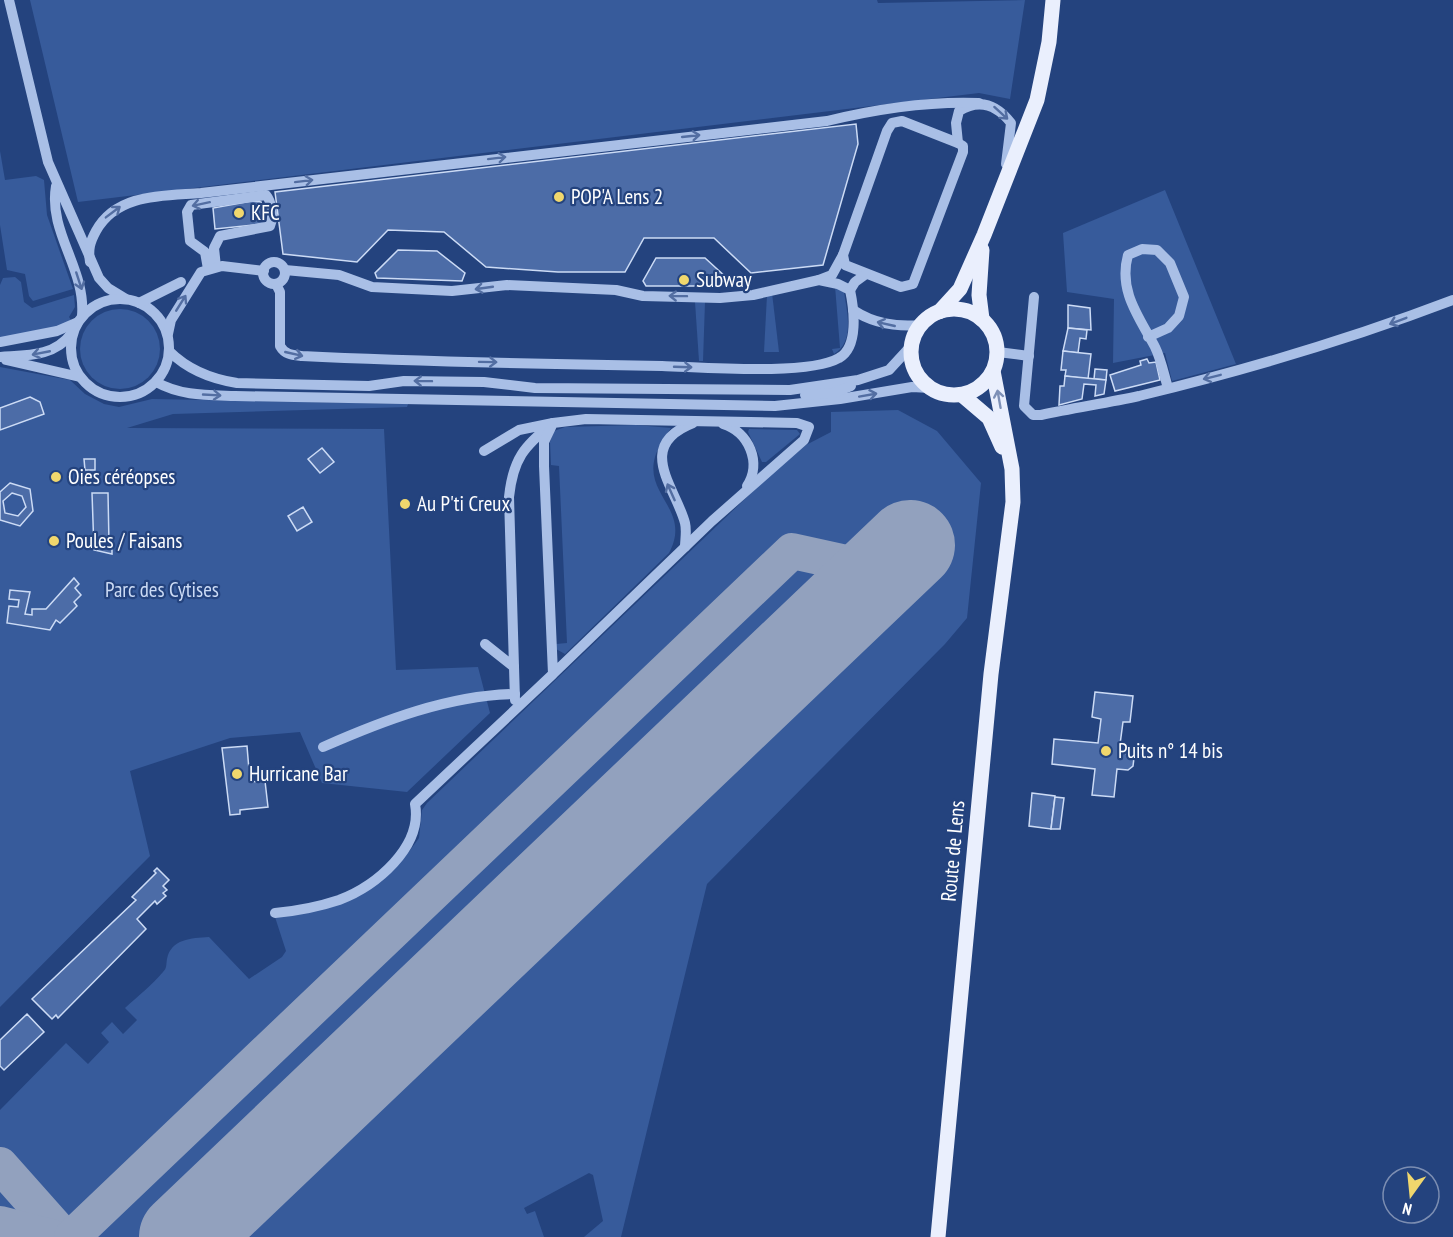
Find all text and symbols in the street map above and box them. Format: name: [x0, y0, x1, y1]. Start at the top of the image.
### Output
one-way arrow: [993, 106, 1009, 120]
one-way arrow: [680, 130, 700, 141]
one-way arrow: [487, 153, 507, 164]
one-way arrow: [293, 175, 313, 186]
place label: POP'A Lens 2: [571, 183, 663, 210]
marker: POP'A Lens 2: [552, 190, 566, 204]
one-way arrow: [192, 199, 211, 211]
place label: KFC: [251, 199, 280, 226]
one-way arrow: [105, 206, 121, 219]
marker: KFC: [232, 206, 246, 220]
place label: Subway: [696, 266, 752, 293]
one-way arrow: [75, 271, 86, 290]
marker: Subway: [677, 273, 691, 287]
one-way arrow: [475, 282, 495, 293]
one-way arrow: [669, 290, 689, 302]
one-way arrow: [175, 295, 187, 312]
one-way arrow: [1390, 316, 1408, 327]
one-way arrow: [876, 317, 895, 329]
one-way arrow: [31, 348, 51, 359]
one-way arrow: [284, 348, 303, 360]
one-way arrow: [478, 356, 498, 368]
one-way arrow: [673, 361, 693, 373]
one-way arrow: [1203, 372, 1222, 383]
one-way arrow: [413, 375, 433, 387]
one-way arrow: [858, 389, 877, 400]
one-way arrow: [201, 390, 221, 401]
one-way arrow: [994, 390, 1005, 410]
place label: Oies céréopses: [68, 463, 175, 490]
marker: Oies céréopses: [49, 470, 63, 484]
one-way arrow: [664, 483, 676, 501]
place label: Au P'ti Creux: [417, 490, 510, 517]
marker: Au P'ti Creux: [398, 497, 412, 511]
place label: Poules / Faisans: [66, 527, 182, 554]
marker: Poules / Faisans: [47, 534, 61, 548]
park label: Parc des Cytises: [105, 576, 219, 603]
place label: Puits n° 14 bis: [1118, 737, 1223, 764]
marker: Puits n° 14 bis: [1099, 744, 1113, 758]
place label: Hurricane Bar: [249, 760, 348, 787]
marker: Hurricane Bar: [230, 767, 244, 781]
street label: Route de Lens: [935, 799, 970, 903]
north arrow: [1381, 1165, 1441, 1225]
text: N: [1400, 1199, 1414, 1220]

